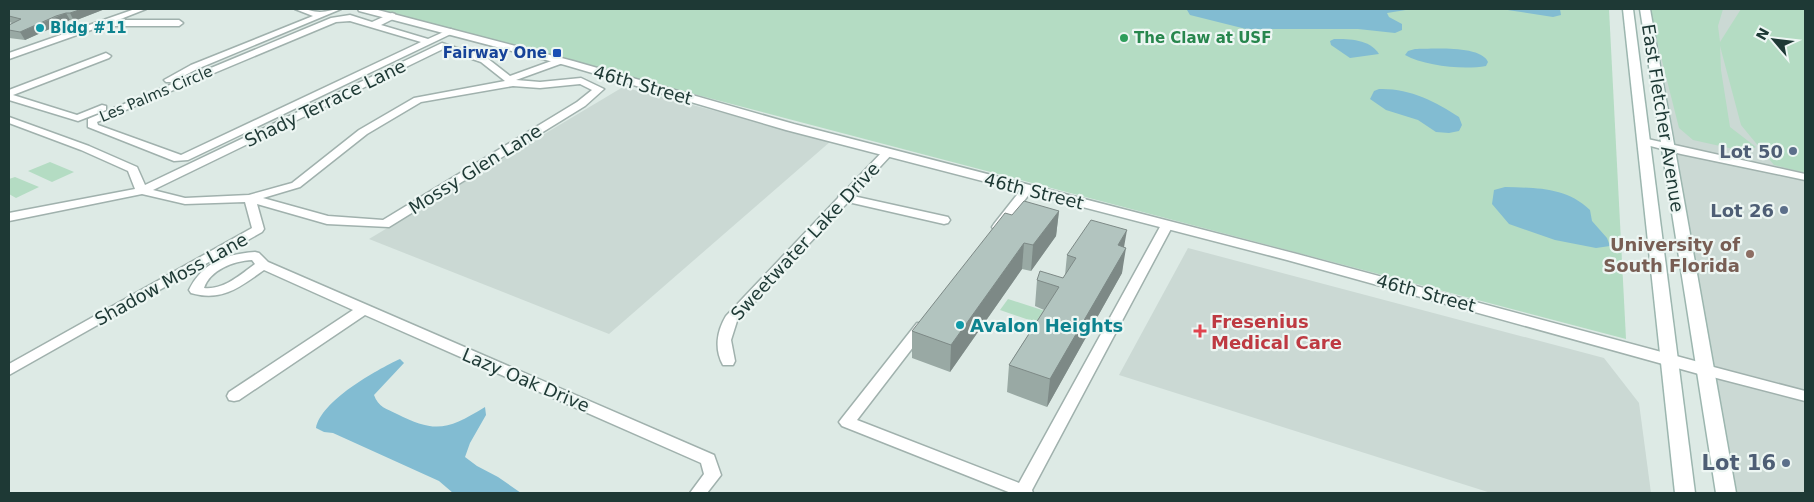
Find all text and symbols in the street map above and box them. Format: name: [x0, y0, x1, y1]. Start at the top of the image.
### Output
north arrow: [1749, 15, 1799, 65]
place label: Bldg #11: [50, 19, 127, 37]
marker: Bldg #11: [34, 22, 46, 34]
street label: East Fletcher Avenue: [1638, 22, 1688, 214]
text: N: [1753, 25, 1772, 43]
place label: The Claw at USF: [1134, 29, 1271, 47]
marker: The Claw at USF: [1118, 32, 1130, 44]
place label: Fairway One: [443, 44, 547, 62]
marker: Fairway One: [551, 47, 563, 59]
street label: Shady Terrace Lane: [241, 55, 409, 151]
street label: 46th Street: [591, 61, 695, 109]
street label: Les Palms Circle: [97, 62, 215, 126]
street label: Mossy Glen Lane: [405, 120, 545, 218]
place label: Lot 50: [1719, 141, 1783, 162]
marker: Lot 50: [1787, 145, 1799, 157]
street label: Sweetwater Lake Drive: [726, 158, 884, 324]
street label: 46th Street: [982, 168, 1086, 214]
place label: Lot 26: [1710, 200, 1774, 221]
marker: Lot 26: [1778, 204, 1790, 216]
street label: Shadow Moss Lane: [91, 228, 251, 330]
place label: University of South Florida: [1603, 234, 1740, 276]
marker: University of South Florida: [1744, 248, 1756, 260]
street label: 46th Street: [1374, 270, 1478, 316]
place label: Fresenius Medical Care: [1211, 311, 1342, 353]
place label: Avalon Heights: [970, 315, 1123, 336]
marker: Avalon Heights: [954, 319, 966, 331]
marker: Fresenius Medical Care: [1193, 324, 1207, 338]
street label: Lazy Oak Drive: [459, 344, 593, 416]
place label: Lot 16: [1702, 451, 1776, 475]
marker: Lot 16: [1780, 457, 1792, 469]

